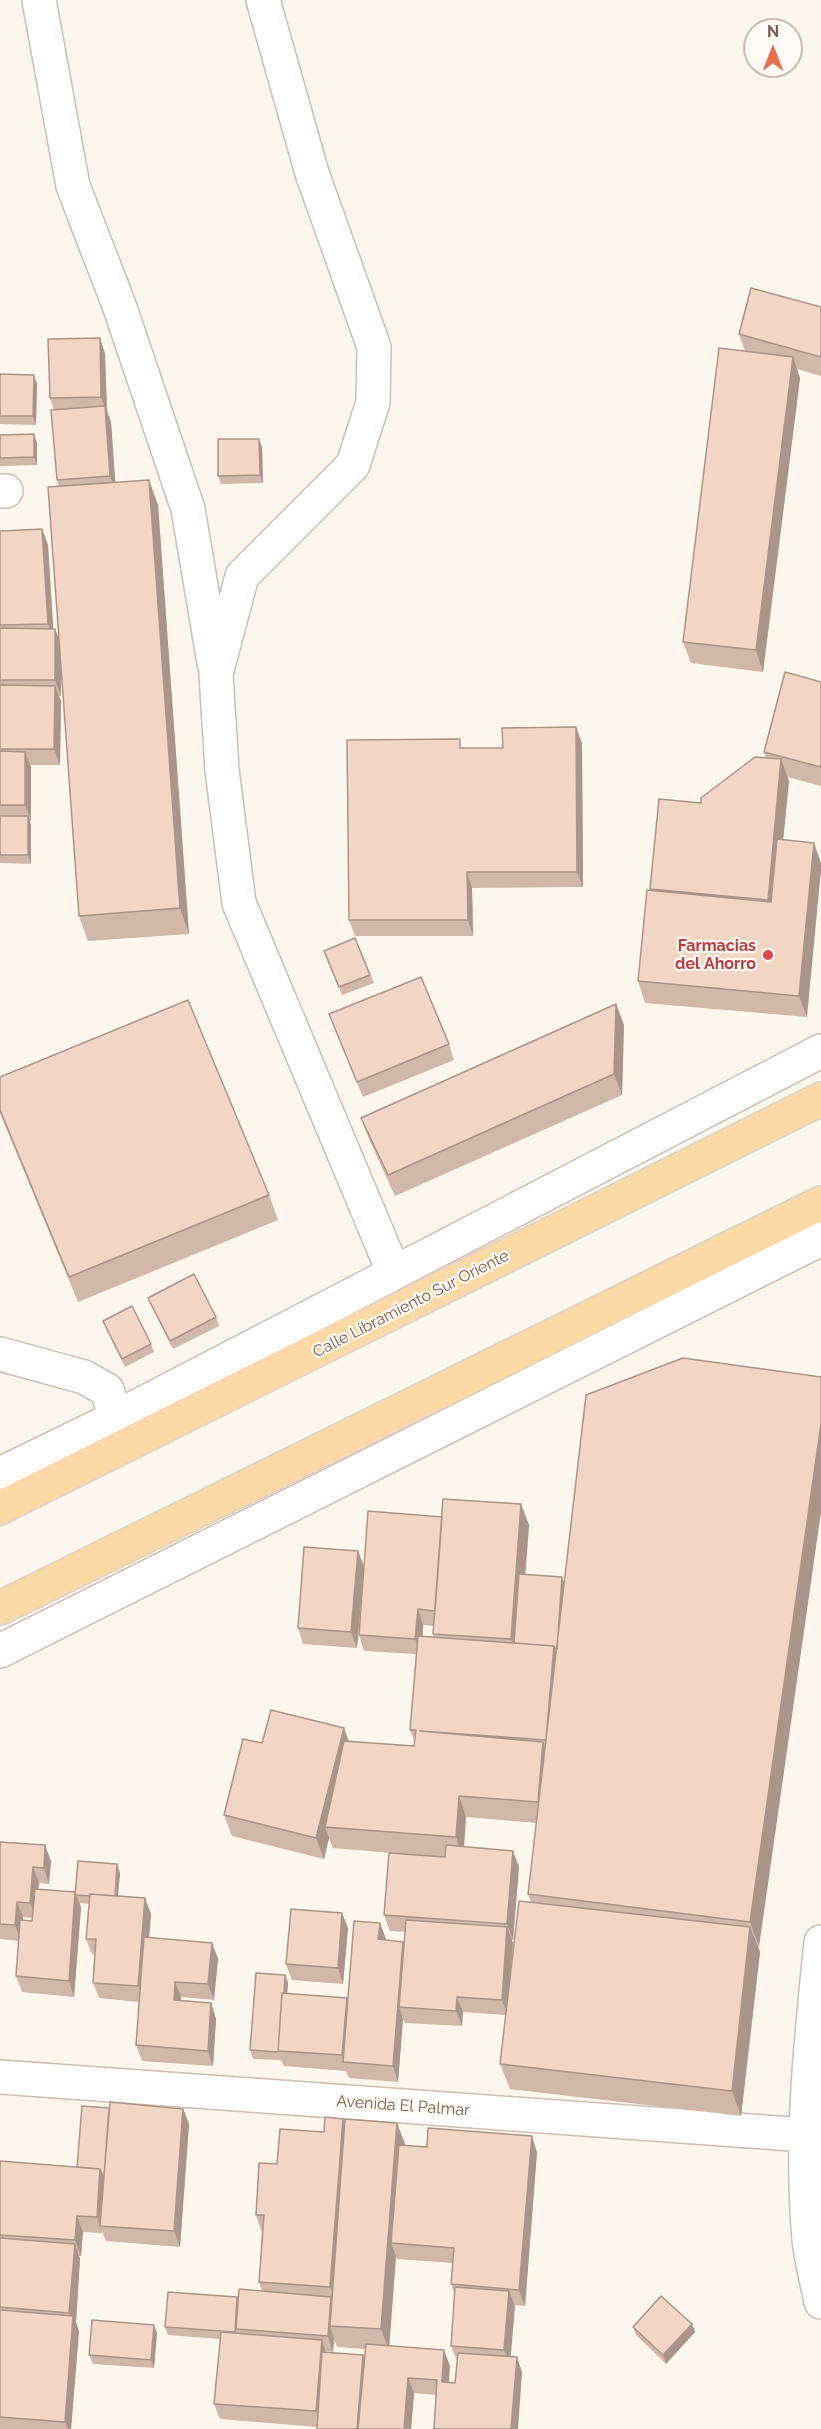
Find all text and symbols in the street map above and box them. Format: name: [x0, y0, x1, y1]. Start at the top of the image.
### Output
north arrow: [743, 18, 803, 78]
text: N: [767, 22, 779, 41]
place label: Farmacias del Ahorro: [675, 936, 756, 974]
marker: Farmacias del Ahorro: [761, 948, 775, 962]
street label: Calle Libramiento Sur Oriente: [310, 1246, 512, 1362]
street label: Avenida El Palmar: [336, 2092, 470, 2120]

